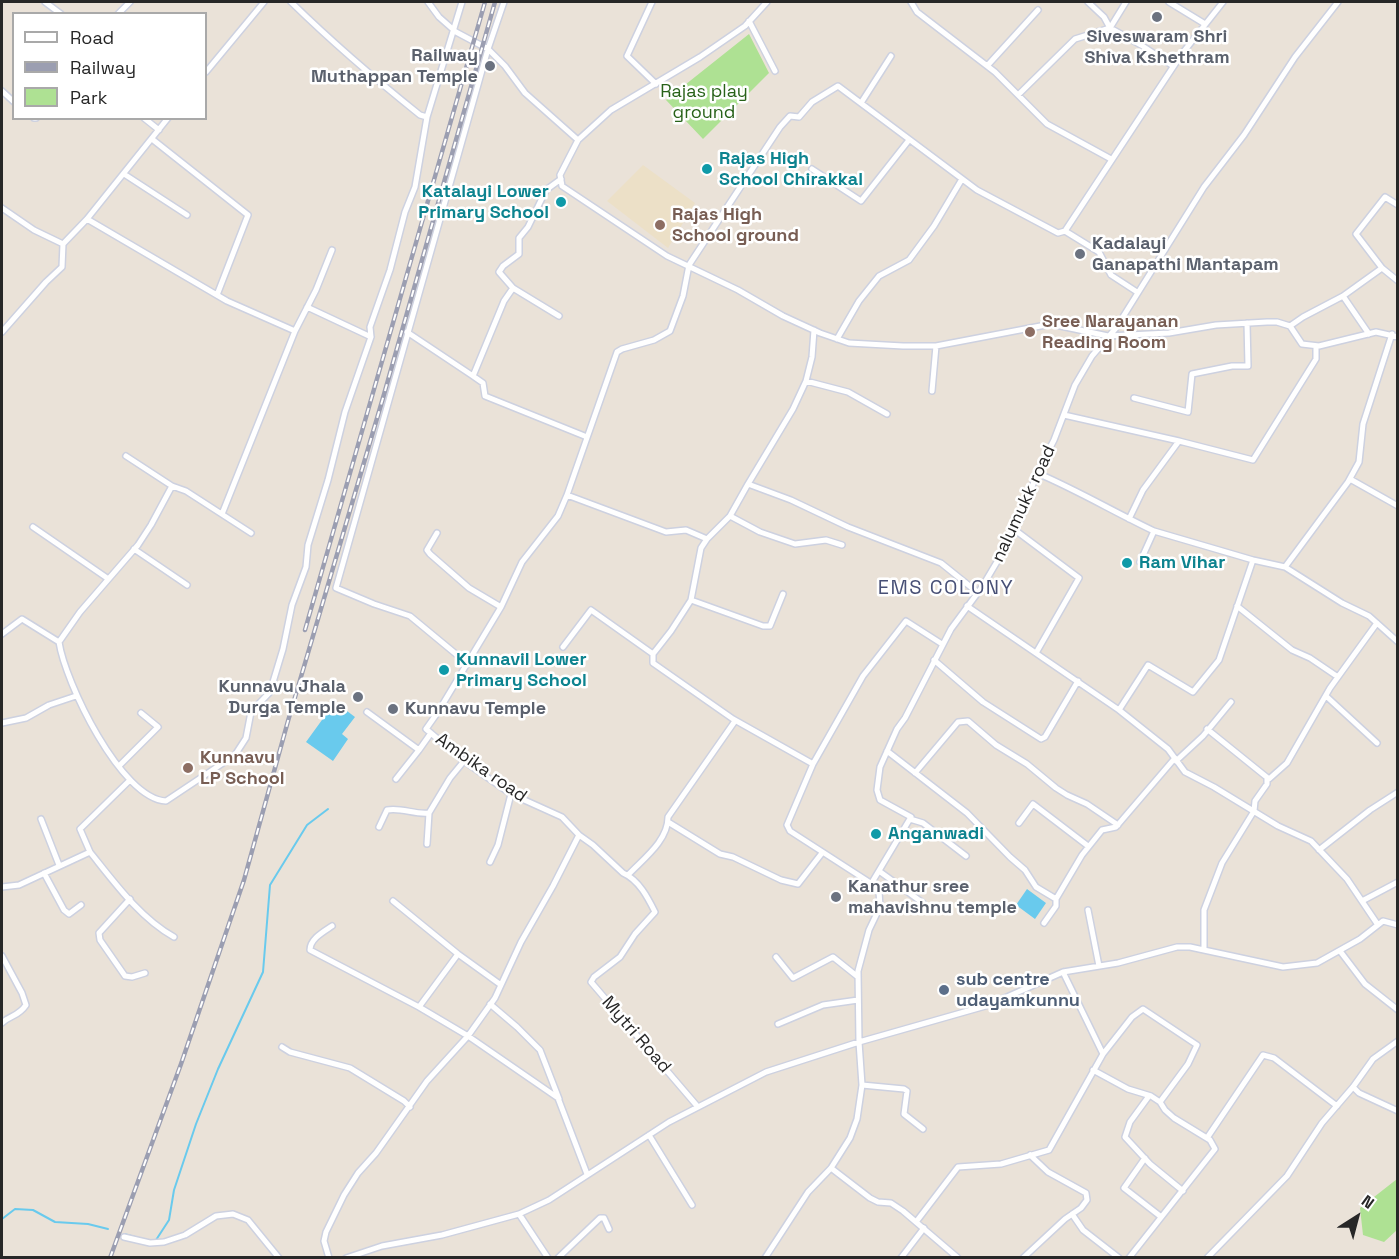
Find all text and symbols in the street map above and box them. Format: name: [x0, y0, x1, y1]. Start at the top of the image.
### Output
marker: Siveswaram Shri Shiva Kshethram: [1150, 10, 1164, 24]
legend: [12, 12, 207, 120]
text: Road: [70, 26, 114, 49]
place label: Siveswaram Shri Shiva Kshethram: [1084, 26, 1230, 68]
place label: Railway Muthappan Temple: [311, 45, 478, 88]
text: Railway: [70, 56, 136, 79]
marker: Railway Muthappan Temple: [483, 59, 497, 73]
park label: Rajas play ground: [660, 81, 748, 124]
text: Park: [70, 86, 107, 109]
place label: Rajas High School Chirakkal: [719, 148, 863, 190]
marker: Rajas High School Chirakkal: [700, 162, 714, 176]
place label: Katalayi Lower Primary School: [418, 181, 549, 224]
marker: Katalayi Lower Primary School: [554, 195, 568, 209]
place label: Rajas High School ground: [672, 204, 799, 246]
marker: Rajas High School ground: [653, 218, 667, 232]
place label: Kadalayi Ganapathi Mantapam: [1092, 233, 1279, 276]
marker: Kadalayi Ganapathi Mantapam: [1073, 247, 1087, 261]
place label: Sree Narayanan Reading Room: [1042, 311, 1179, 354]
marker: Sree Narayanan Reading Room: [1023, 325, 1037, 339]
street label: nalumukk road: [987, 442, 1061, 566]
place label: Ram Vihar: [1139, 552, 1225, 574]
marker: Ram Vihar: [1120, 556, 1134, 570]
district label: EMS COLONY: [878, 577, 1014, 601]
place label: Kunnavil Lower Primary School: [456, 649, 587, 692]
marker: Kunnavil Lower Primary School: [437, 663, 451, 677]
place label: Kunnavu Jhala Durga Temple: [219, 676, 346, 718]
marker: Kunnavu Jhala Durga Temple: [351, 690, 365, 704]
place label: Kunnavu Temple: [405, 698, 546, 720]
marker: Kunnavu Temple: [386, 702, 400, 716]
street label: Ambika road: [431, 729, 531, 807]
place label: Kunnavu LP School: [200, 747, 285, 789]
marker: Kunnavu LP School: [181, 761, 195, 775]
place label: Anganwadi: [888, 823, 984, 845]
marker: Anganwadi: [869, 827, 883, 841]
place label: Kanathur sree mahavishnu temple: [848, 876, 1017, 918]
marker: Kanathur sree mahavishnu temple: [829, 890, 843, 904]
place label: sub centre udayamkunnu: [956, 969, 1080, 1012]
marker: sub centre udayamkunnu: [937, 983, 951, 997]
street label: Mytri Road: [597, 992, 675, 1078]
north arrow: [1327, 1187, 1387, 1247]
text: N: [1357, 1190, 1378, 1214]

